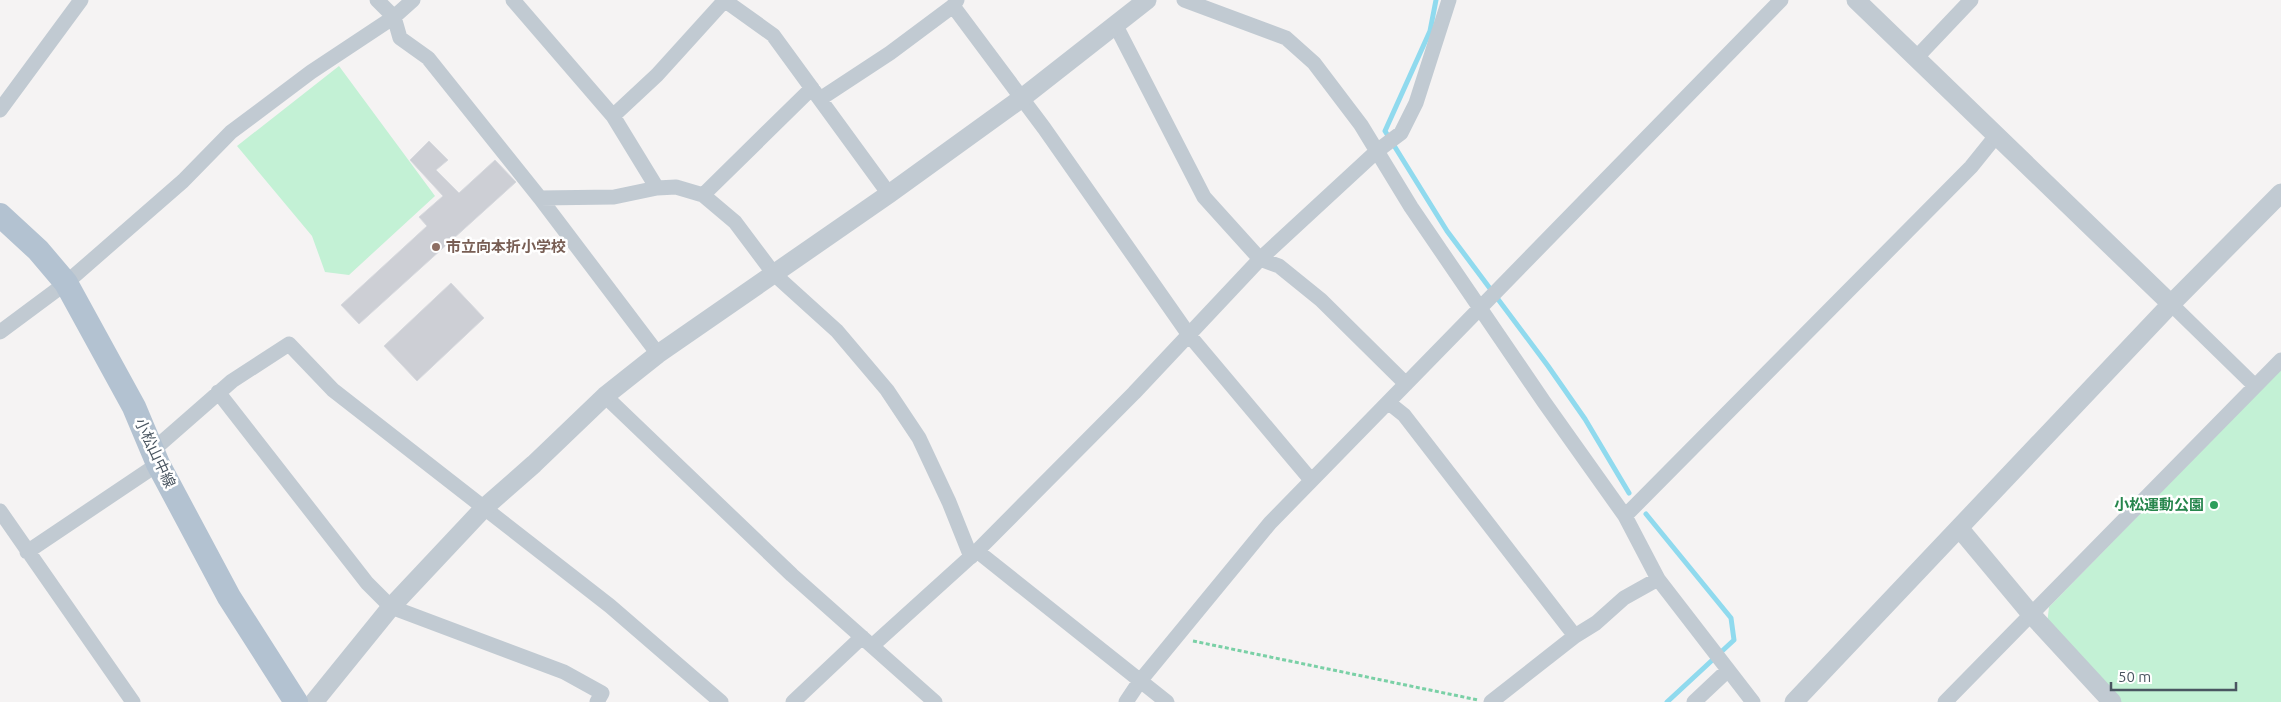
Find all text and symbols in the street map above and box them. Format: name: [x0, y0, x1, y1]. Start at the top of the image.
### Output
place label: 市立向本折小学校: [446, 238, 566, 255]
marker: 市立向本折小学校: [430, 241, 442, 253]
street label: 小松山中線: [132, 415, 179, 490]
place label: 小松運動公園: [2114, 496, 2204, 513]
marker: 小松運動公園: [2208, 499, 2220, 511]
scale bar: [2111, 660, 2236, 692]
text: 50 m: [2118, 668, 2151, 685]

